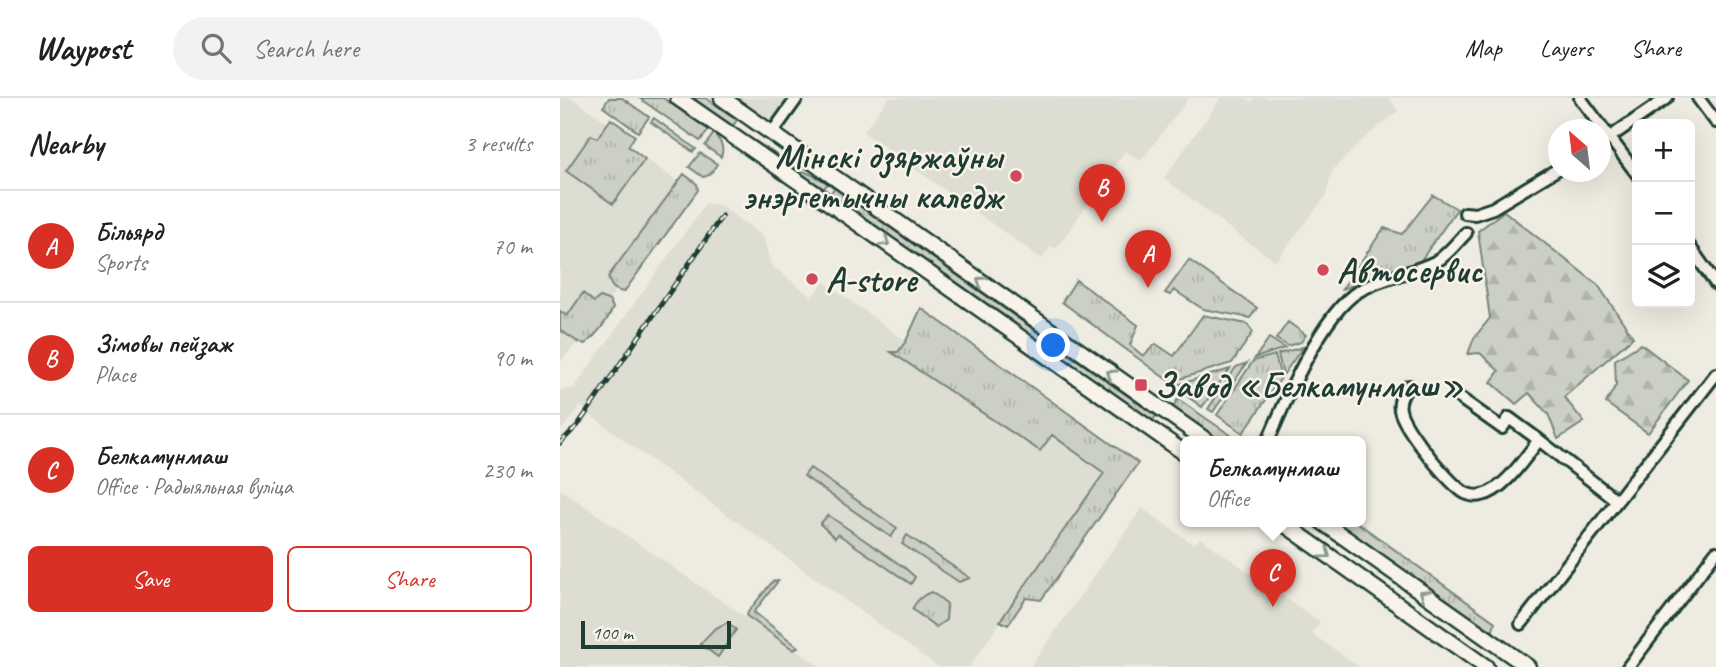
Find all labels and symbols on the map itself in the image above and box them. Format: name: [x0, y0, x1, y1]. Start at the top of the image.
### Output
north arrow: [1548, 119, 1611, 182]
place label: Мінскі дзяржаўны энэргетычны каледж: [744, 134, 1006, 219]
pin: B: [1079, 164, 1125, 222]
marker: Мінскі дзяржаўны энэргетычны каледж: [1008, 168, 1024, 184]
pin: A: [1125, 230, 1171, 288]
one-way arrow: [877, 234, 890, 246]
place label: Автосервис: [1337, 248, 1483, 293]
place label: А-store: [826, 257, 918, 302]
marker: Автосервис: [1315, 262, 1331, 278]
marker: А-store: [804, 271, 820, 287]
one-way arrow: [976, 277, 989, 290]
your location: [1036, 328, 1070, 362]
place label: Завод «Белкамунмаш»: [1155, 363, 1464, 408]
one-way arrow: [1106, 370, 1119, 382]
marker: Завод «Белкамунмаш»: [1133, 377, 1149, 393]
one-way arrow: [1318, 546, 1331, 559]
pin: C: [1250, 549, 1296, 607]
one-way arrow: [1419, 590, 1432, 602]
scale bar: [581, 618, 732, 650]

